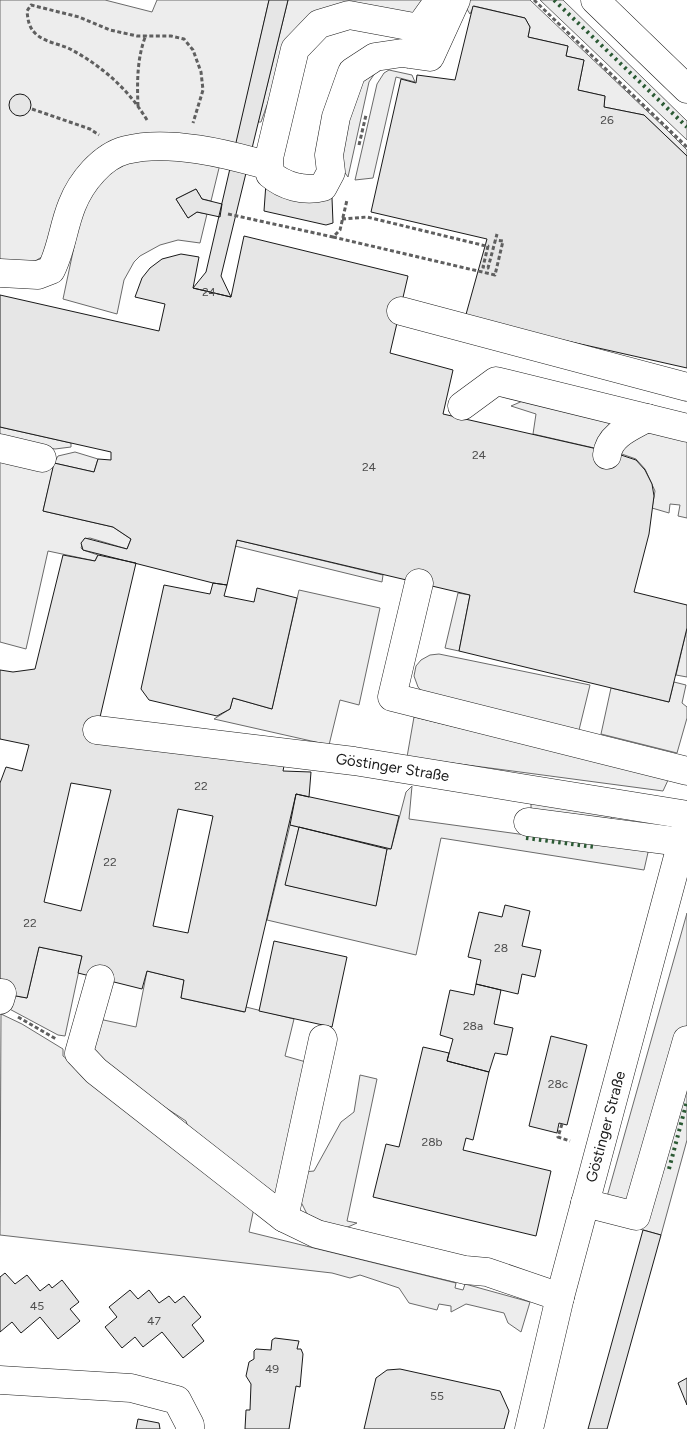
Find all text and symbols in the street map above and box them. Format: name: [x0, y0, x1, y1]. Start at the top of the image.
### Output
house number: 26: [600, 113, 614, 127]
house number: 24: [202, 285, 217, 299]
house number: 24: [472, 448, 487, 462]
house number: 24: [362, 460, 377, 474]
street label: Göstinger Straße: [335, 750, 451, 785]
house number: 22: [194, 779, 208, 793]
house number: 22: [103, 855, 117, 869]
house number: 22: [23, 916, 37, 930]
house number: 28: [494, 941, 508, 955]
house number: 28a: [463, 1019, 483, 1033]
street label: Göstinger Straße: [582, 1069, 629, 1184]
house number: 28c: [548, 1077, 569, 1091]
house number: 28b: [421, 1135, 443, 1149]
house number: 45: [30, 1299, 44, 1313]
house number: 47: [147, 1314, 161, 1328]
house number: 49: [265, 1362, 279, 1376]
house number: 55: [430, 1389, 444, 1403]

